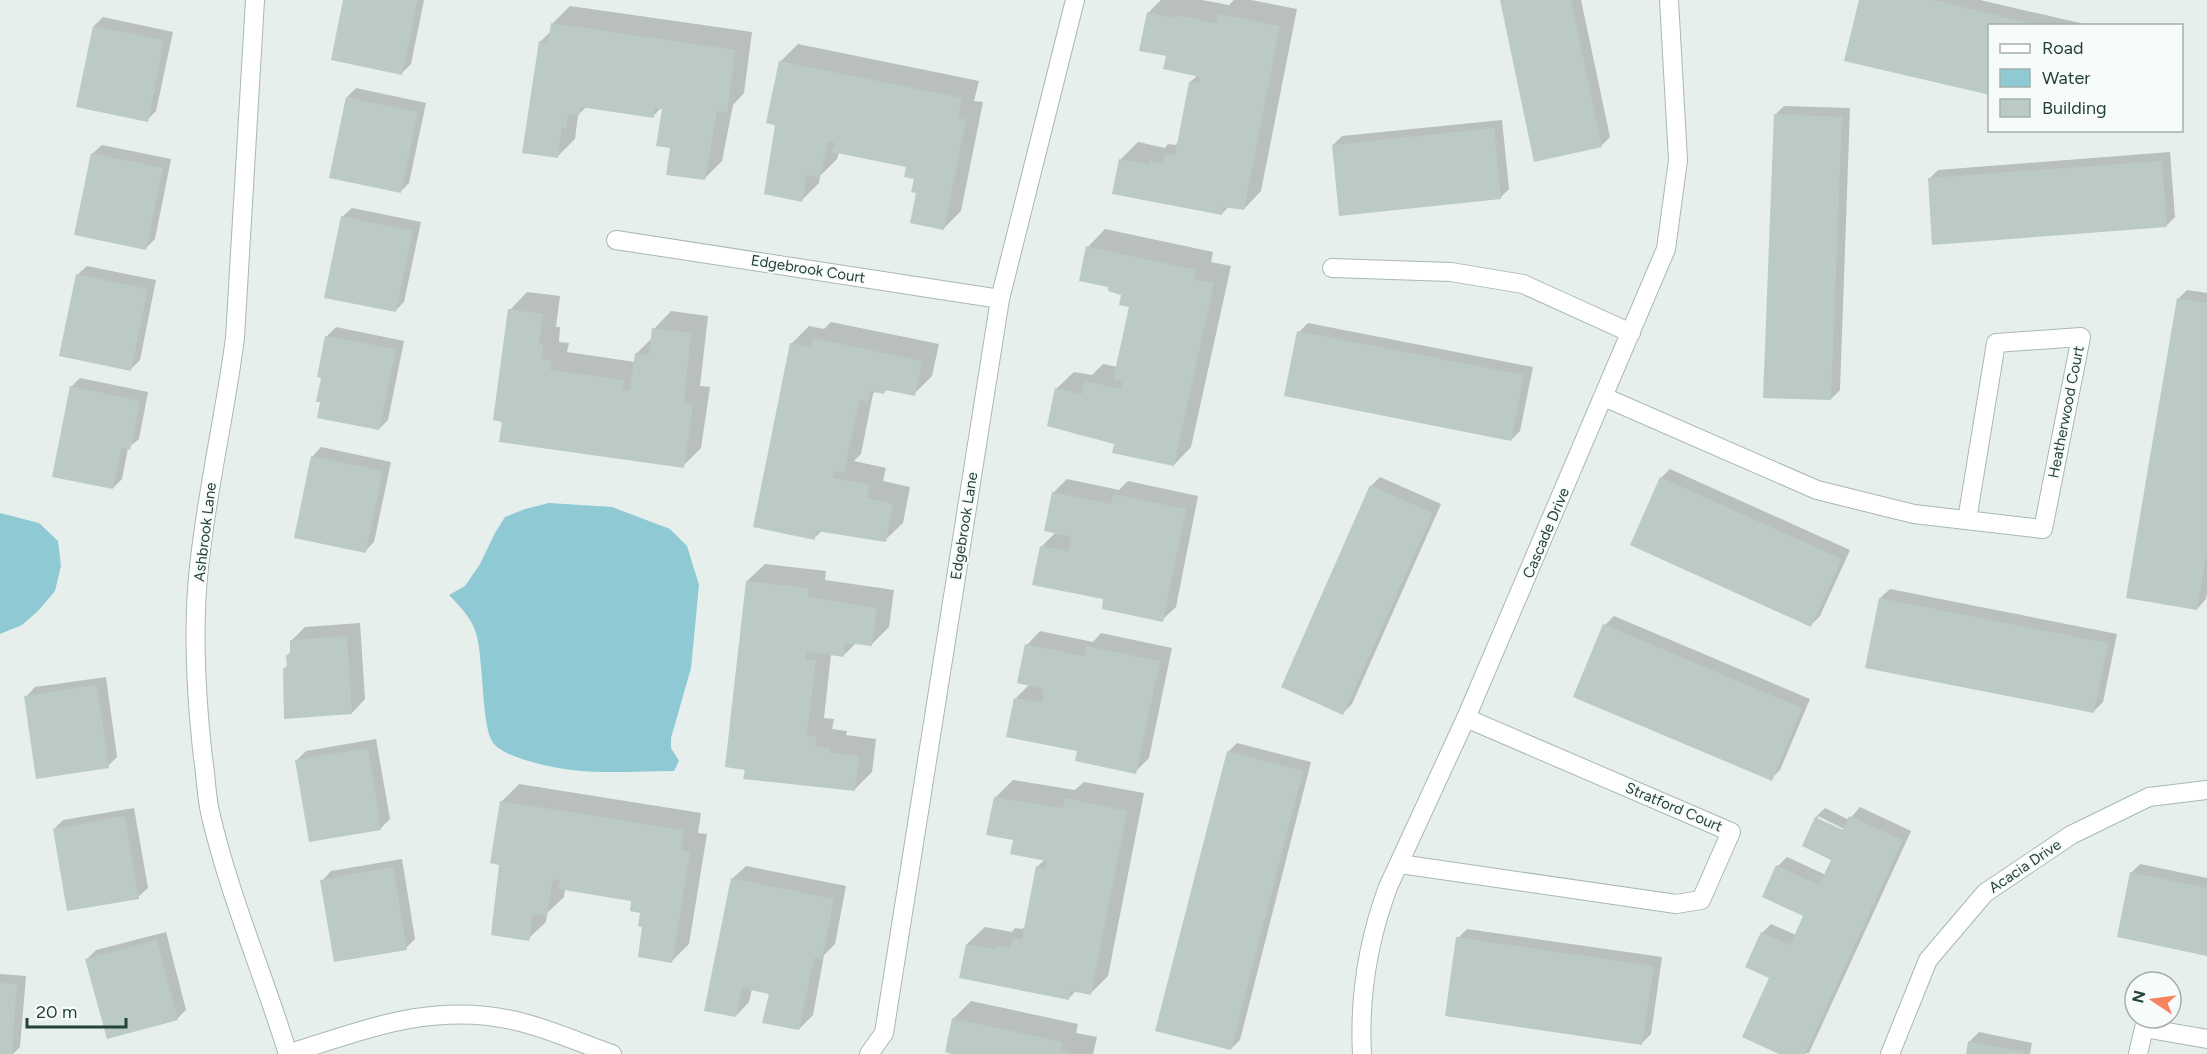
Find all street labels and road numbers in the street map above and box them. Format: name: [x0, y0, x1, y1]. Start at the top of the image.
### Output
street label: Edgebrook Court: [750, 251, 867, 287]
street label: Heatherwood Court: [2044, 344, 2088, 480]
street label: Edgebrook Lane: [947, 471, 981, 581]
street label: Ashbrook Lane: [190, 481, 220, 583]
street label: Cascade Drive: [1519, 485, 1573, 581]
street label: Stratford Court: [1623, 778, 1726, 836]
street label: Acacia Drive: [1985, 835, 2065, 897]

